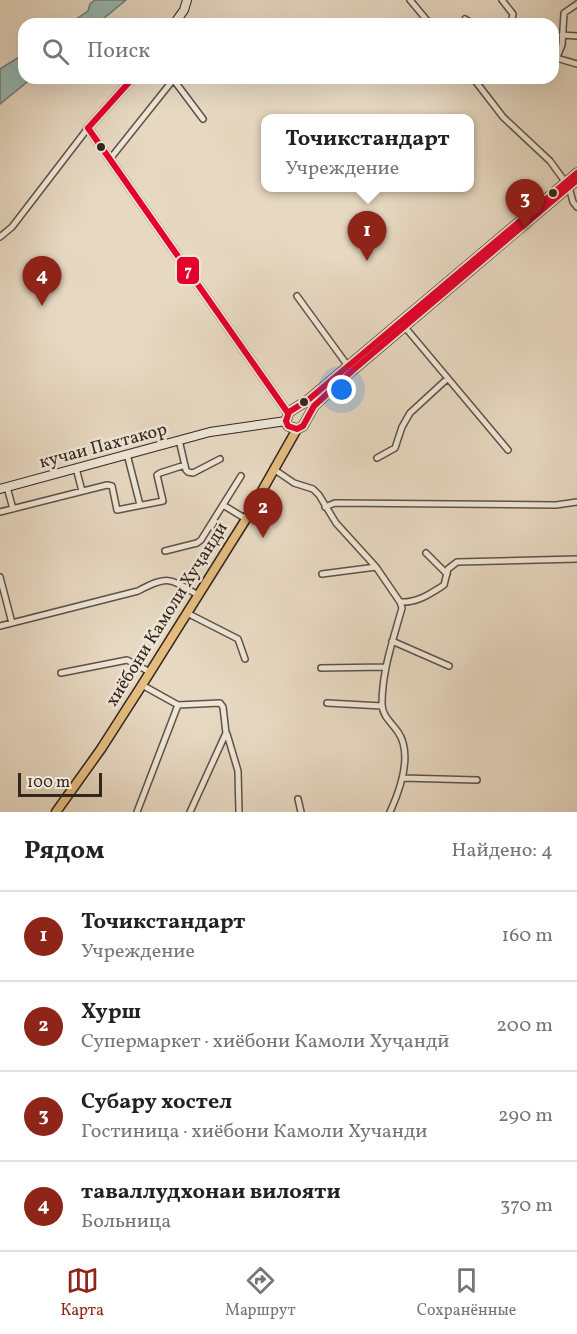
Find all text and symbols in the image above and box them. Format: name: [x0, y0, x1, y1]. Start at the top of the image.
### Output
search box: [18, 18, 559, 84]
icon: search: [39, 35, 72, 68]
text: Поиск: [87, 36, 150, 67]
popup: [261, 114, 474, 192]
text: Точикстандарт: [285, 124, 450, 155]
unlabelled marker: [95, 141, 107, 153]
text: Учреждение: [285, 155, 399, 183]
pin: 3: [506, 180, 544, 229]
unlabelled marker: [547, 187, 559, 199]
pin: 1: [348, 212, 386, 261]
pin: 4: [22, 256, 62, 306]
line badge: 7: [176, 256, 200, 285]
text: 7: [184, 261, 192, 283]
your location: [327, 375, 356, 404]
unlabelled marker: [298, 396, 310, 408]
street label: кучаи Пахтакор: [37, 417, 170, 476]
pin: 2: [244, 488, 282, 538]
street label: хиёбони Камоли Хуҷандӣ: [100, 518, 234, 712]
scale bar: [18, 770, 102, 798]
text: 100 m: [27, 772, 70, 794]
text: Рядом: [24, 833, 104, 869]
text: Найдено: 4: [452, 837, 553, 865]
text: Точикстандарт: [81, 907, 245, 938]
text: 1: [39, 922, 48, 950]
text: 160 m: [501, 922, 553, 950]
text: Учреждение: [81, 938, 195, 966]
text: Хурш: [81, 997, 141, 1028]
text: 2: [38, 1012, 49, 1040]
text: 200 m: [496, 1012, 553, 1040]
text: Супермаркет · хиёбони Камоли Хуҷандӣ: [81, 1028, 449, 1056]
text: Субару хостел: [81, 1087, 232, 1118]
text: 3: [38, 1102, 49, 1130]
text: 290 m: [498, 1102, 553, 1130]
text: Гостиница · хиёбони Камоли Хучанди: [81, 1118, 428, 1146]
text: таваллудхонаи вилояти: [81, 1177, 341, 1208]
text: 4: [37, 1192, 50, 1220]
text: 370 m: [500, 1192, 553, 1220]
text: Больница: [81, 1208, 171, 1236]
tab: Карта: [61, 1264, 104, 1322]
tab: Маршрут: [225, 1264, 296, 1322]
tab: Сохранённые: [417, 1264, 516, 1322]

